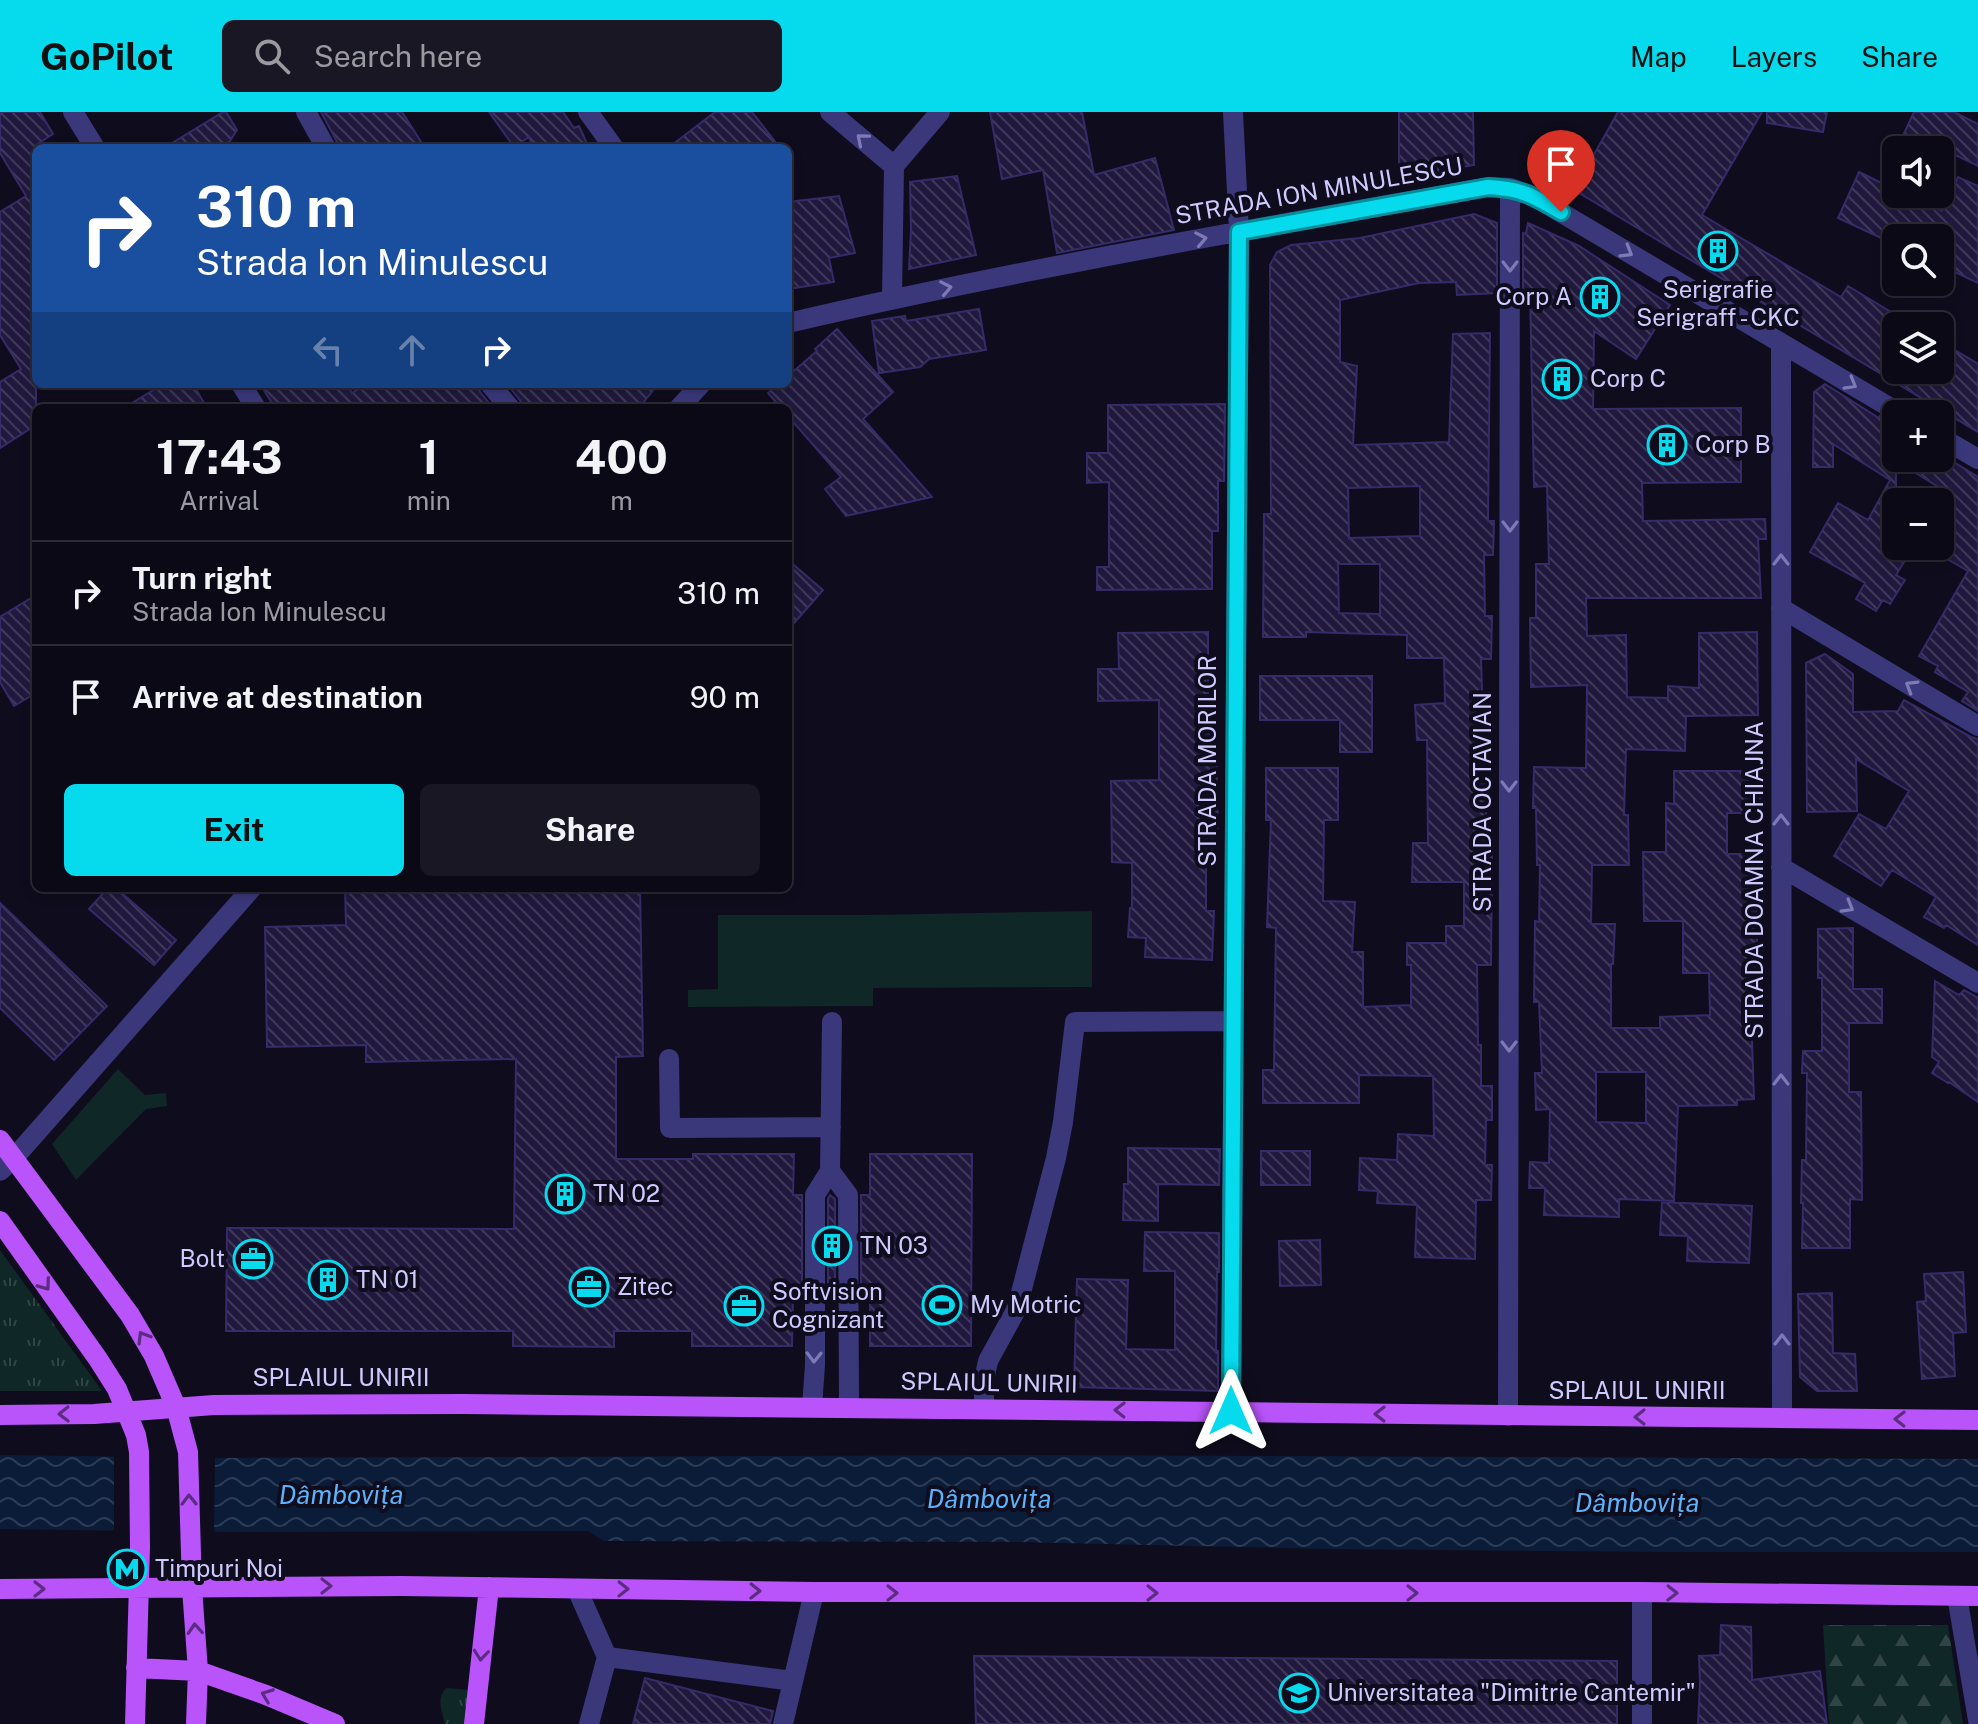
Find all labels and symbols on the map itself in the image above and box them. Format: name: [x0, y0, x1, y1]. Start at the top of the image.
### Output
pin: [1527, 130, 1595, 212]
one-way arrow: [857, 134, 871, 149]
street label: STRADA ION MINULESCU: [1173, 151, 1465, 229]
building icon: Serigrafie Serigraff - CKC: [1697, 230, 1739, 272]
one-way arrow: [1194, 231, 1208, 248]
one-way arrow: [1618, 242, 1633, 257]
one-way arrow: [1501, 260, 1519, 273]
place label: Serigrafie Serigraff - CKC: [1636, 275, 1800, 331]
building icon: Corp A: [1579, 276, 1621, 318]
one-way arrow: [939, 281, 953, 298]
place label: Corp A: [1496, 282, 1572, 310]
building icon: Corp C: [1541, 358, 1583, 400]
place label: Corp C: [1590, 364, 1666, 392]
one-way arrow: [1842, 374, 1857, 390]
building icon: Corp B: [1646, 424, 1688, 466]
place label: Corp B: [1695, 430, 1771, 458]
one-way arrow: [1501, 520, 1519, 533]
one-way arrow: [1772, 553, 1790, 566]
street label: STRADA MORILOR: [1193, 655, 1221, 867]
one-way arrow: [1905, 680, 1920, 695]
street label: STRADA OCTAVIAN: [1468, 692, 1496, 912]
street label: STRADA DOAMNA CHIAJNA: [1740, 721, 1768, 1039]
one-way arrow: [1500, 780, 1518, 793]
one-way arrow: [1772, 813, 1790, 826]
one-way arrow: [1839, 897, 1854, 913]
one-way arrow: [1500, 1040, 1517, 1053]
one-way arrow: [1772, 1073, 1790, 1086]
building icon: TN 02: [544, 1173, 586, 1215]
place label: TN 02: [593, 1179, 660, 1207]
building icon: TN 03: [811, 1225, 853, 1267]
place label: TN 03: [860, 1231, 928, 1259]
office icon: Bolt: [232, 1238, 274, 1280]
place label: Bolt: [180, 1244, 225, 1272]
building icon: TN 01: [307, 1259, 349, 1301]
place label: TN 01: [356, 1265, 419, 1293]
office icon: Zitec: [568, 1266, 610, 1308]
place label: Zitec: [617, 1272, 674, 1300]
one-way arrow: [36, 1276, 50, 1290]
place label: Softvision Cognizant: [772, 1277, 884, 1333]
sports icon: My Motric: [921, 1284, 963, 1326]
office icon: Softvision Cognizant: [723, 1285, 765, 1327]
place label: My Motric: [970, 1290, 1082, 1318]
one-way arrow: [137, 1331, 153, 1346]
one-way arrow: [1773, 1333, 1791, 1346]
one-way arrow: [806, 1351, 823, 1364]
street label: SPLAIUL UNIRII: [252, 1363, 430, 1391]
street label: SPLAIUL UNIRII: [900, 1366, 1078, 1398]
position arrow: [1189, 1369, 1273, 1453]
street label: SPLAIUL UNIRII: [1548, 1376, 1726, 1404]
one-way arrow: [1113, 1401, 1126, 1419]
one-way arrow: [57, 1405, 70, 1423]
one-way arrow: [1373, 1405, 1386, 1422]
one-way arrow: [1633, 1408, 1646, 1425]
one-way arrow: [1893, 1410, 1906, 1428]
water label: Dâmbovița: [279, 1479, 403, 1510]
water label: Dâmbovița: [927, 1483, 1051, 1514]
water label: Dâmbovița: [1575, 1487, 1699, 1518]
one-way arrow: [181, 1493, 198, 1506]
metro station icon: Timpuri Noi: [106, 1548, 148, 1590]
place label: Timpuri Noi: [155, 1554, 283, 1582]
one-way arrow: [320, 1577, 333, 1595]
one-way arrow: [33, 1580, 46, 1598]
one-way arrow: [617, 1581, 630, 1598]
one-way arrow: [749, 1583, 762, 1600]
one-way arrow: [886, 1584, 899, 1602]
one-way arrow: [1146, 1584, 1159, 1602]
one-way arrow: [1406, 1584, 1419, 1602]
one-way arrow: [1666, 1584, 1679, 1602]
one-way arrow: [187, 1622, 204, 1635]
one-way arrow: [473, 1649, 490, 1662]
school or university icon: Universitatea "Dimitrie Cantemir": [1278, 1672, 1320, 1714]
place label: Universitatea "Dimitrie Cantemir": [1327, 1678, 1696, 1706]
one-way arrow: [261, 1689, 275, 1705]

